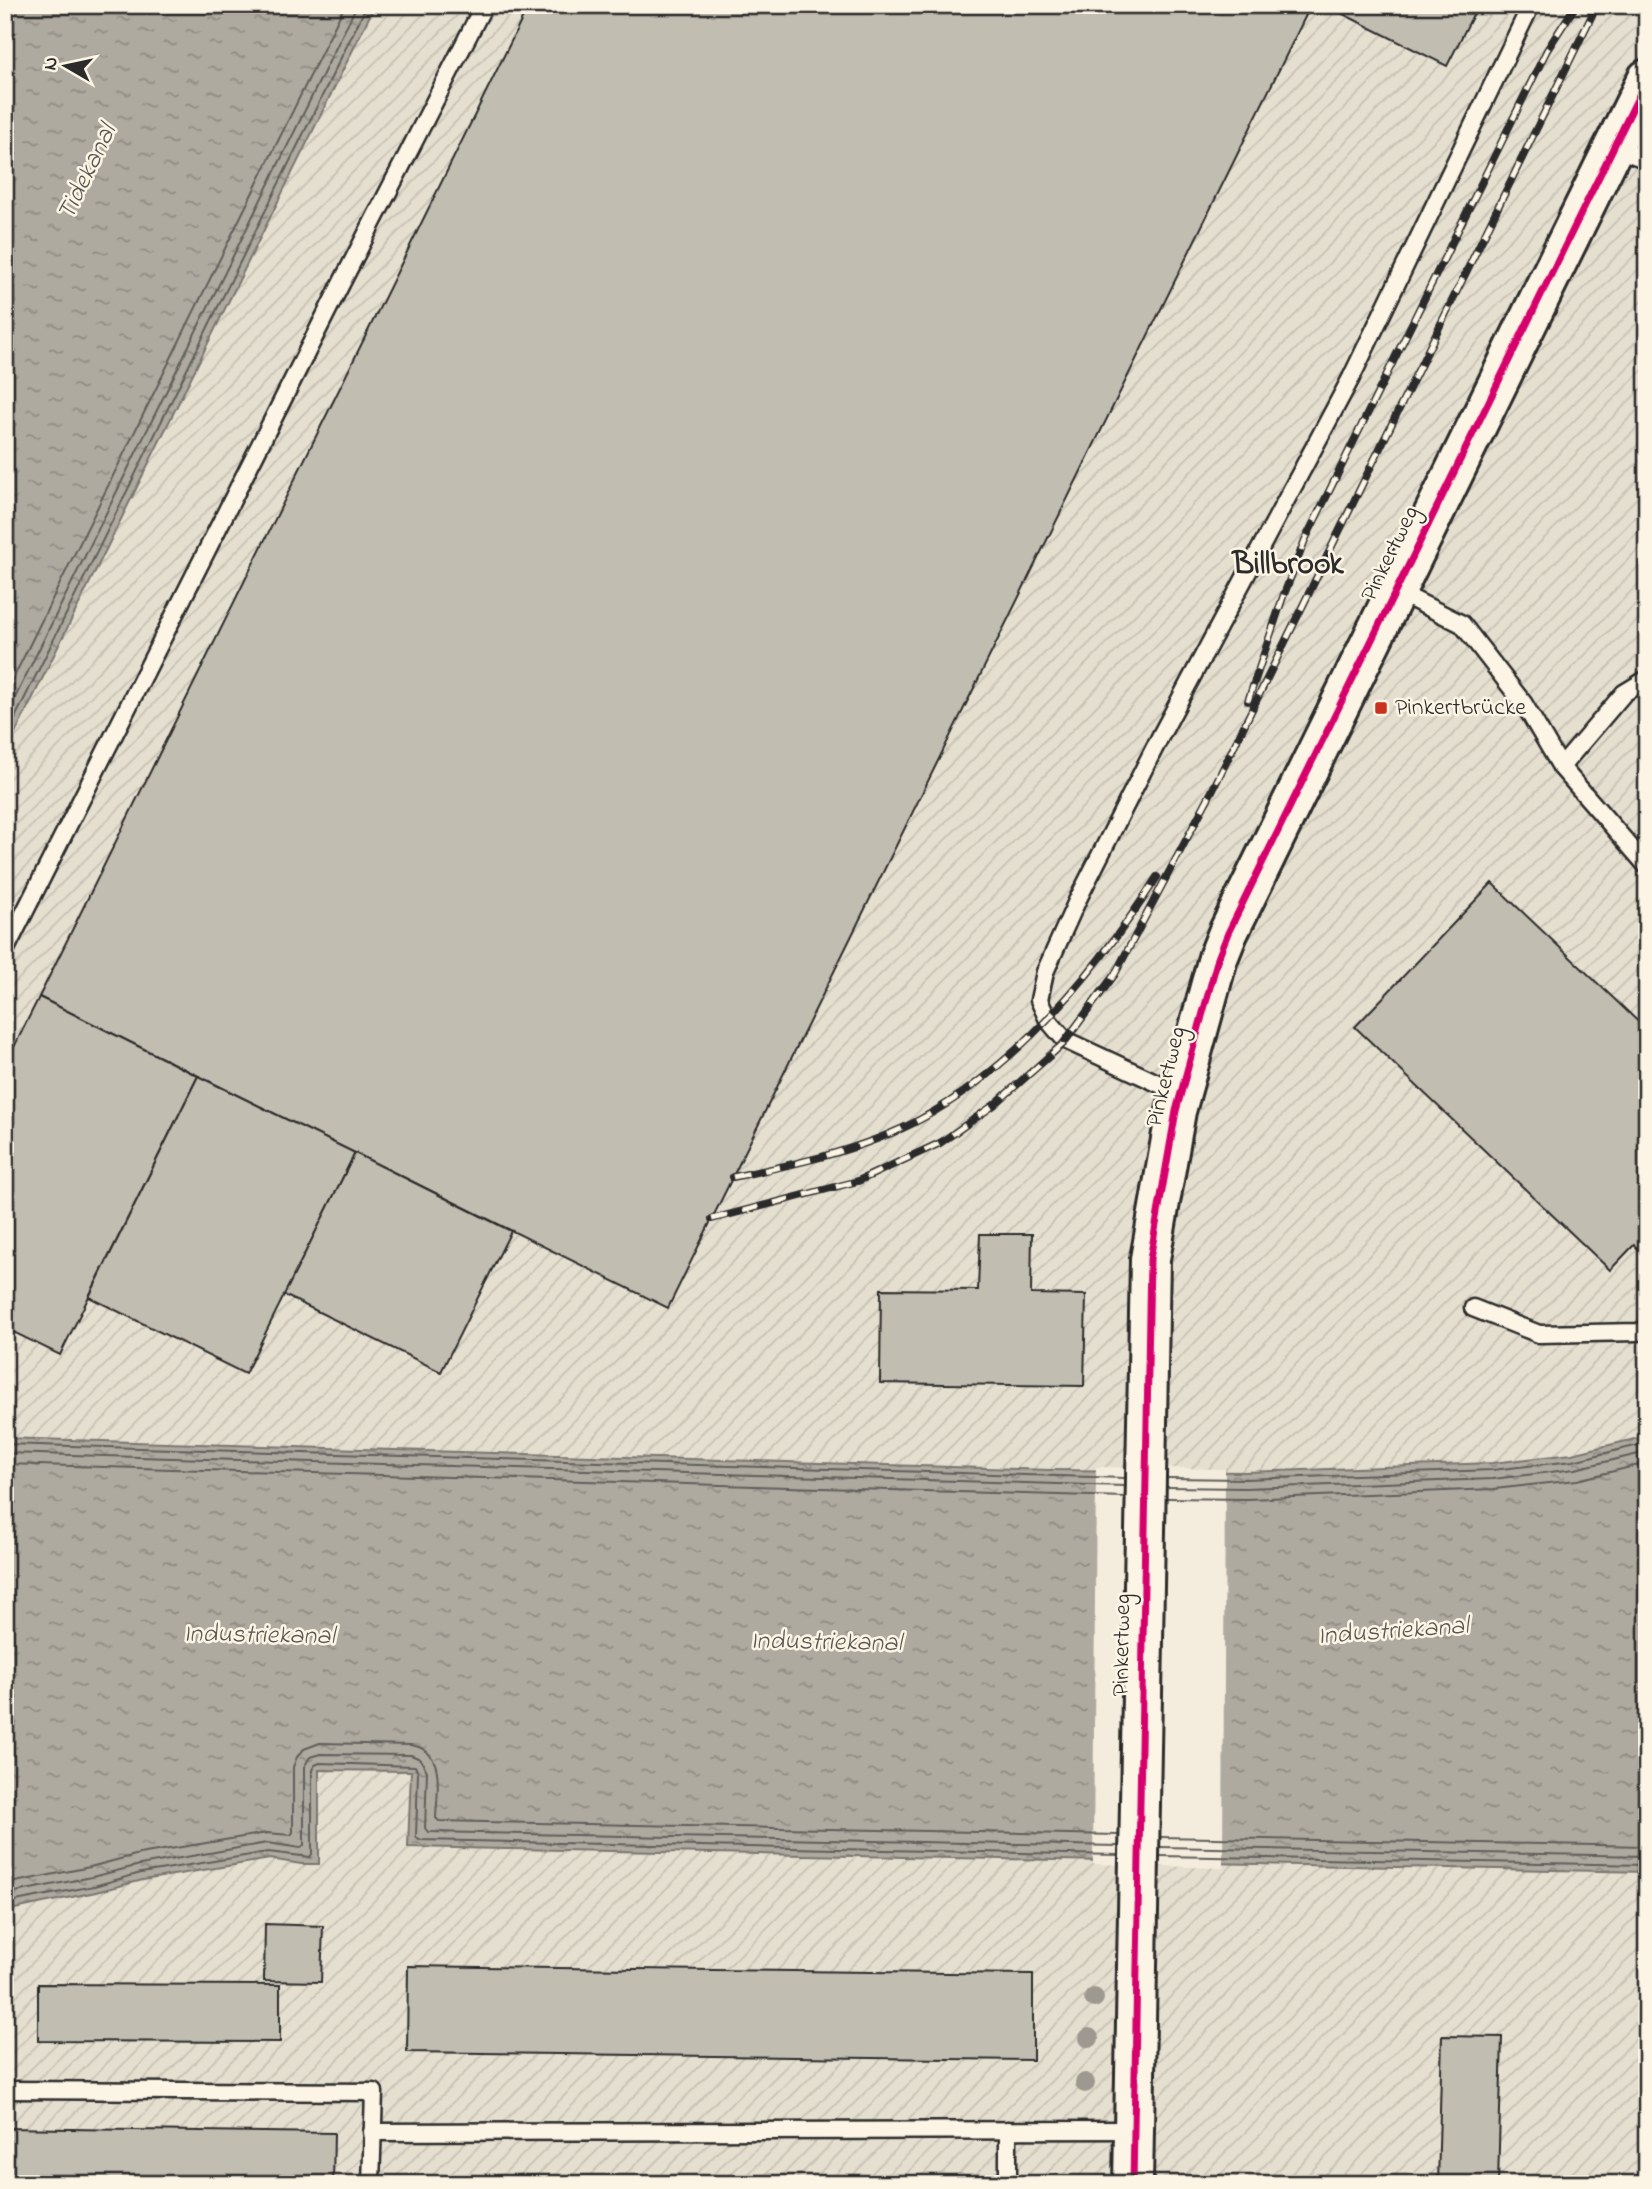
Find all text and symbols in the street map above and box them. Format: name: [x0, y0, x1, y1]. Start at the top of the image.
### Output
north arrow: [32, 32, 102, 102]
text: N: [37, 55, 66, 72]
water label: Tidekanal: [48, 116, 129, 227]
street label: Pinkertweg: [1353, 500, 1429, 608]
district label: Billbrook: [1230, 542, 1345, 589]
place label: Pinkertbrücke: [1395, 691, 1526, 726]
marker: Pinkertbrücke: [1373, 700, 1389, 716]
street label: Pinkertweg: [1138, 1023, 1196, 1131]
street label: Pinkertweg: [1105, 1593, 1141, 1697]
water label: Industriekanal: [1316, 1608, 1472, 1656]
water label: Industriekanal: [183, 1616, 338, 1656]
water label: Industriekanal: [750, 1623, 905, 1663]

